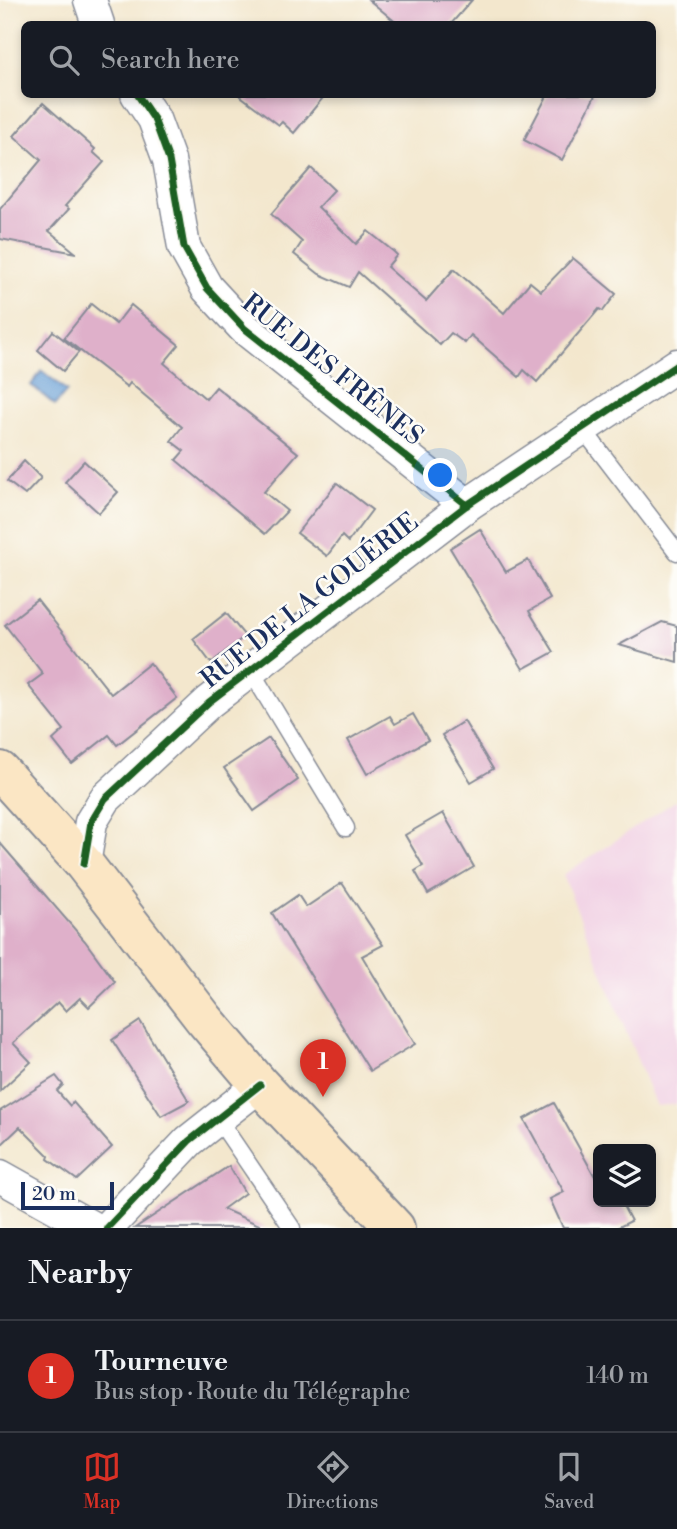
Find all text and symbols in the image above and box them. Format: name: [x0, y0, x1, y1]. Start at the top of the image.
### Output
search box: [21, 21, 656, 98]
icon: search: [45, 41, 83, 79]
text: Search here: [101, 44, 240, 76]
street label: RUE DES FRÊNES: [235, 285, 431, 453]
your location: [423, 458, 457, 492]
street label: RUE DE LA GOUÉRIE: [193, 504, 425, 696]
pin: 1: [300, 1039, 346, 1097]
map controls: [593, 1144, 656, 1207]
button: layers: [593, 1144, 656, 1207]
scale bar: [21, 1179, 114, 1211]
text: 20 m: [32, 1182, 76, 1206]
text: Nearby: [28, 1255, 132, 1293]
text: Tourneuve: [95, 1346, 228, 1378]
text: 1: [45, 1362, 57, 1390]
text: 140 m: [586, 1362, 649, 1390]
text: Bus stop · Route du Télégraphe: [95, 1378, 410, 1406]
tab: Map: [83, 1448, 121, 1514]
tab: Directions: [287, 1448, 378, 1514]
tab: Saved: [544, 1448, 594, 1514]

